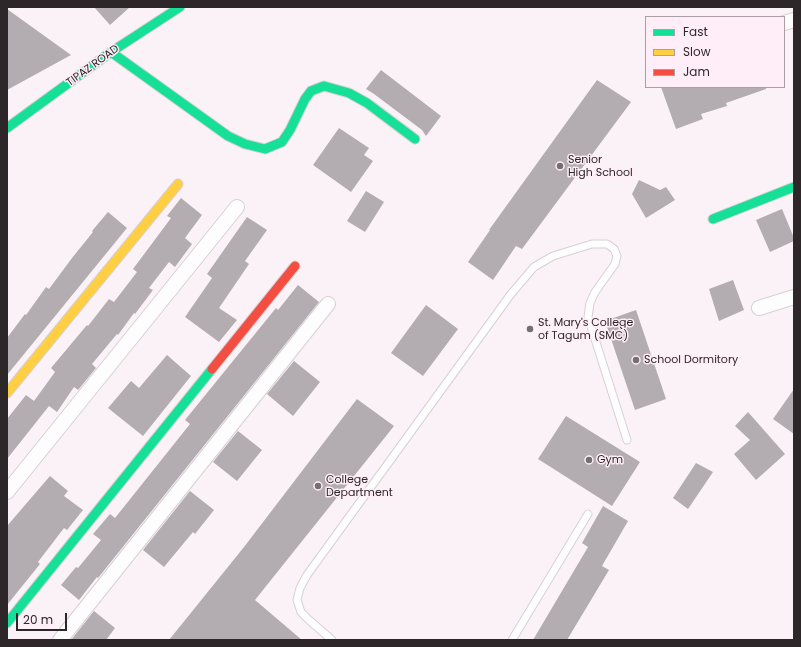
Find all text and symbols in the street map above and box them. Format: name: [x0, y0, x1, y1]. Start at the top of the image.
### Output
legend: [645, 16, 785, 88]
text: Fast: [683, 23, 708, 40]
street label: TIPAZ ROAD: [64, 42, 122, 90]
text: Slow: [683, 43, 711, 60]
text: Jam: [683, 63, 710, 80]
place label: Senior High School: [568, 153, 633, 179]
marker: Senior High School: [555, 161, 565, 171]
place label: St. Mary's College of Tagum (SMC): [538, 316, 633, 342]
marker: St. Mary's College of Tagum (SMC): [525, 324, 535, 334]
place label: School Dormitory: [644, 353, 738, 367]
marker: School Dormitory: [631, 355, 641, 365]
place label: Gym: [597, 453, 623, 467]
marker: Gym: [584, 455, 594, 465]
place label: College Department: [326, 473, 393, 499]
marker: College Department: [313, 481, 323, 491]
scale bar: [18, 605, 69, 631]
text: 20 m: [23, 611, 53, 628]

